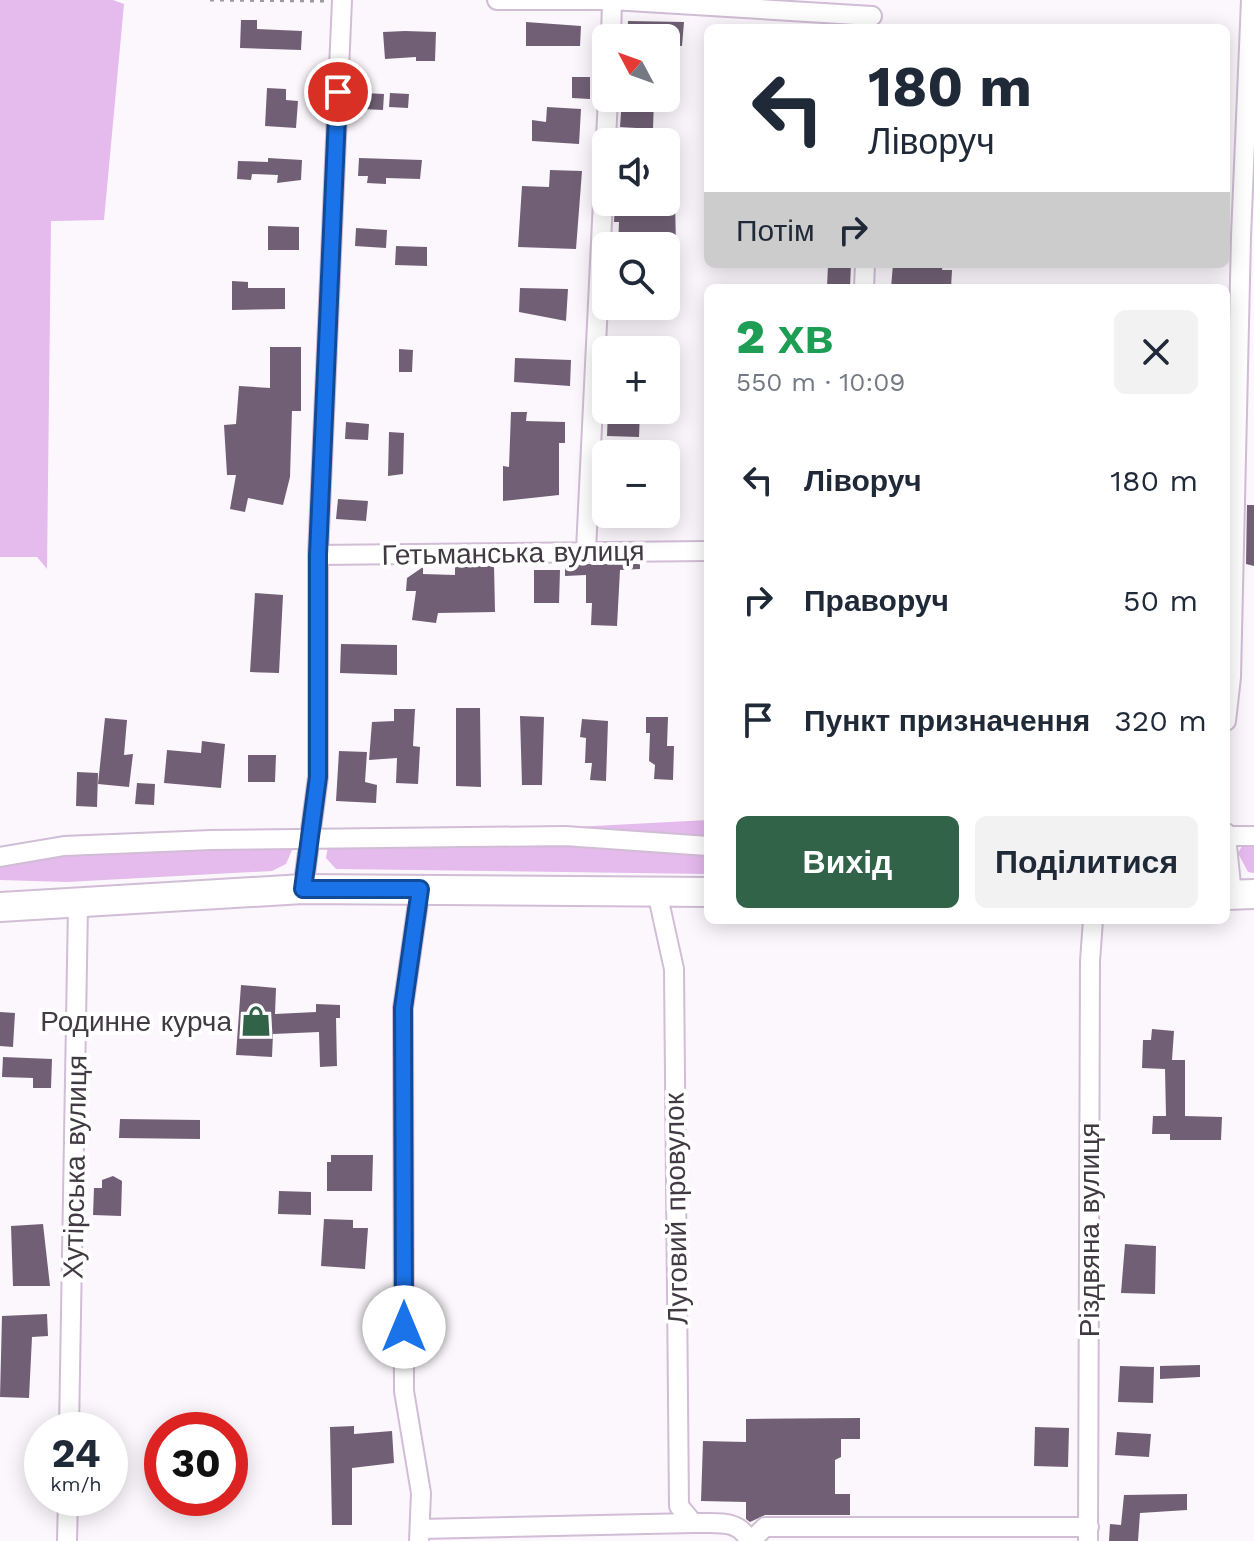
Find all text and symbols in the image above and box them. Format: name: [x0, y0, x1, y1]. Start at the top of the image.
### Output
north arrow: [592, 24, 680, 112]
map controls: [592, 24, 680, 528]
text: 180 m: [868, 54, 1032, 120]
icon: left: [736, 56, 840, 160]
pin: [304, 58, 372, 126]
icon: arrive: [316, 70, 360, 114]
text: Ліворуч: [868, 121, 995, 163]
button: sound: [592, 128, 680, 216]
icon: right: [831, 208, 875, 252]
text: Потім: [736, 213, 815, 248]
button: search: [592, 232, 680, 320]
text: 2 хв: [736, 308, 834, 365]
button: close: [1114, 310, 1198, 394]
button: +: [592, 336, 680, 424]
text: 550 m · 10:09: [736, 367, 905, 397]
button: −: [592, 440, 680, 528]
icon: left: [736, 458, 780, 502]
text: Ліворуч: [804, 463, 922, 498]
text: 180 m: [1110, 463, 1198, 498]
street label: Гетьманська вулиця: [381, 534, 645, 572]
icon: right: [736, 578, 780, 622]
text: Праворуч: [804, 583, 949, 618]
text: 50 m: [1123, 583, 1198, 618]
icon: arrive: [736, 698, 780, 742]
text: Пункт призначення: [804, 703, 1090, 738]
text: 320 m: [1114, 703, 1207, 738]
button: Вихід: [736, 816, 959, 908]
button: Поділитися: [975, 816, 1198, 908]
shop icon: Родинне курча: [239, 1004, 273, 1038]
place label: Родинне курча: [40, 1005, 232, 1038]
street label: Хутірська вулиця: [57, 1055, 93, 1279]
street label: Луговий провулок: [657, 1092, 695, 1325]
street label: Різдвяна вулиця: [1073, 1123, 1106, 1337]
position arrow: [362, 1285, 446, 1369]
speed limit sign: 30: [144, 1412, 248, 1516]
text: 24: [51, 1430, 101, 1477]
text: km/h: [50, 1472, 102, 1496]

